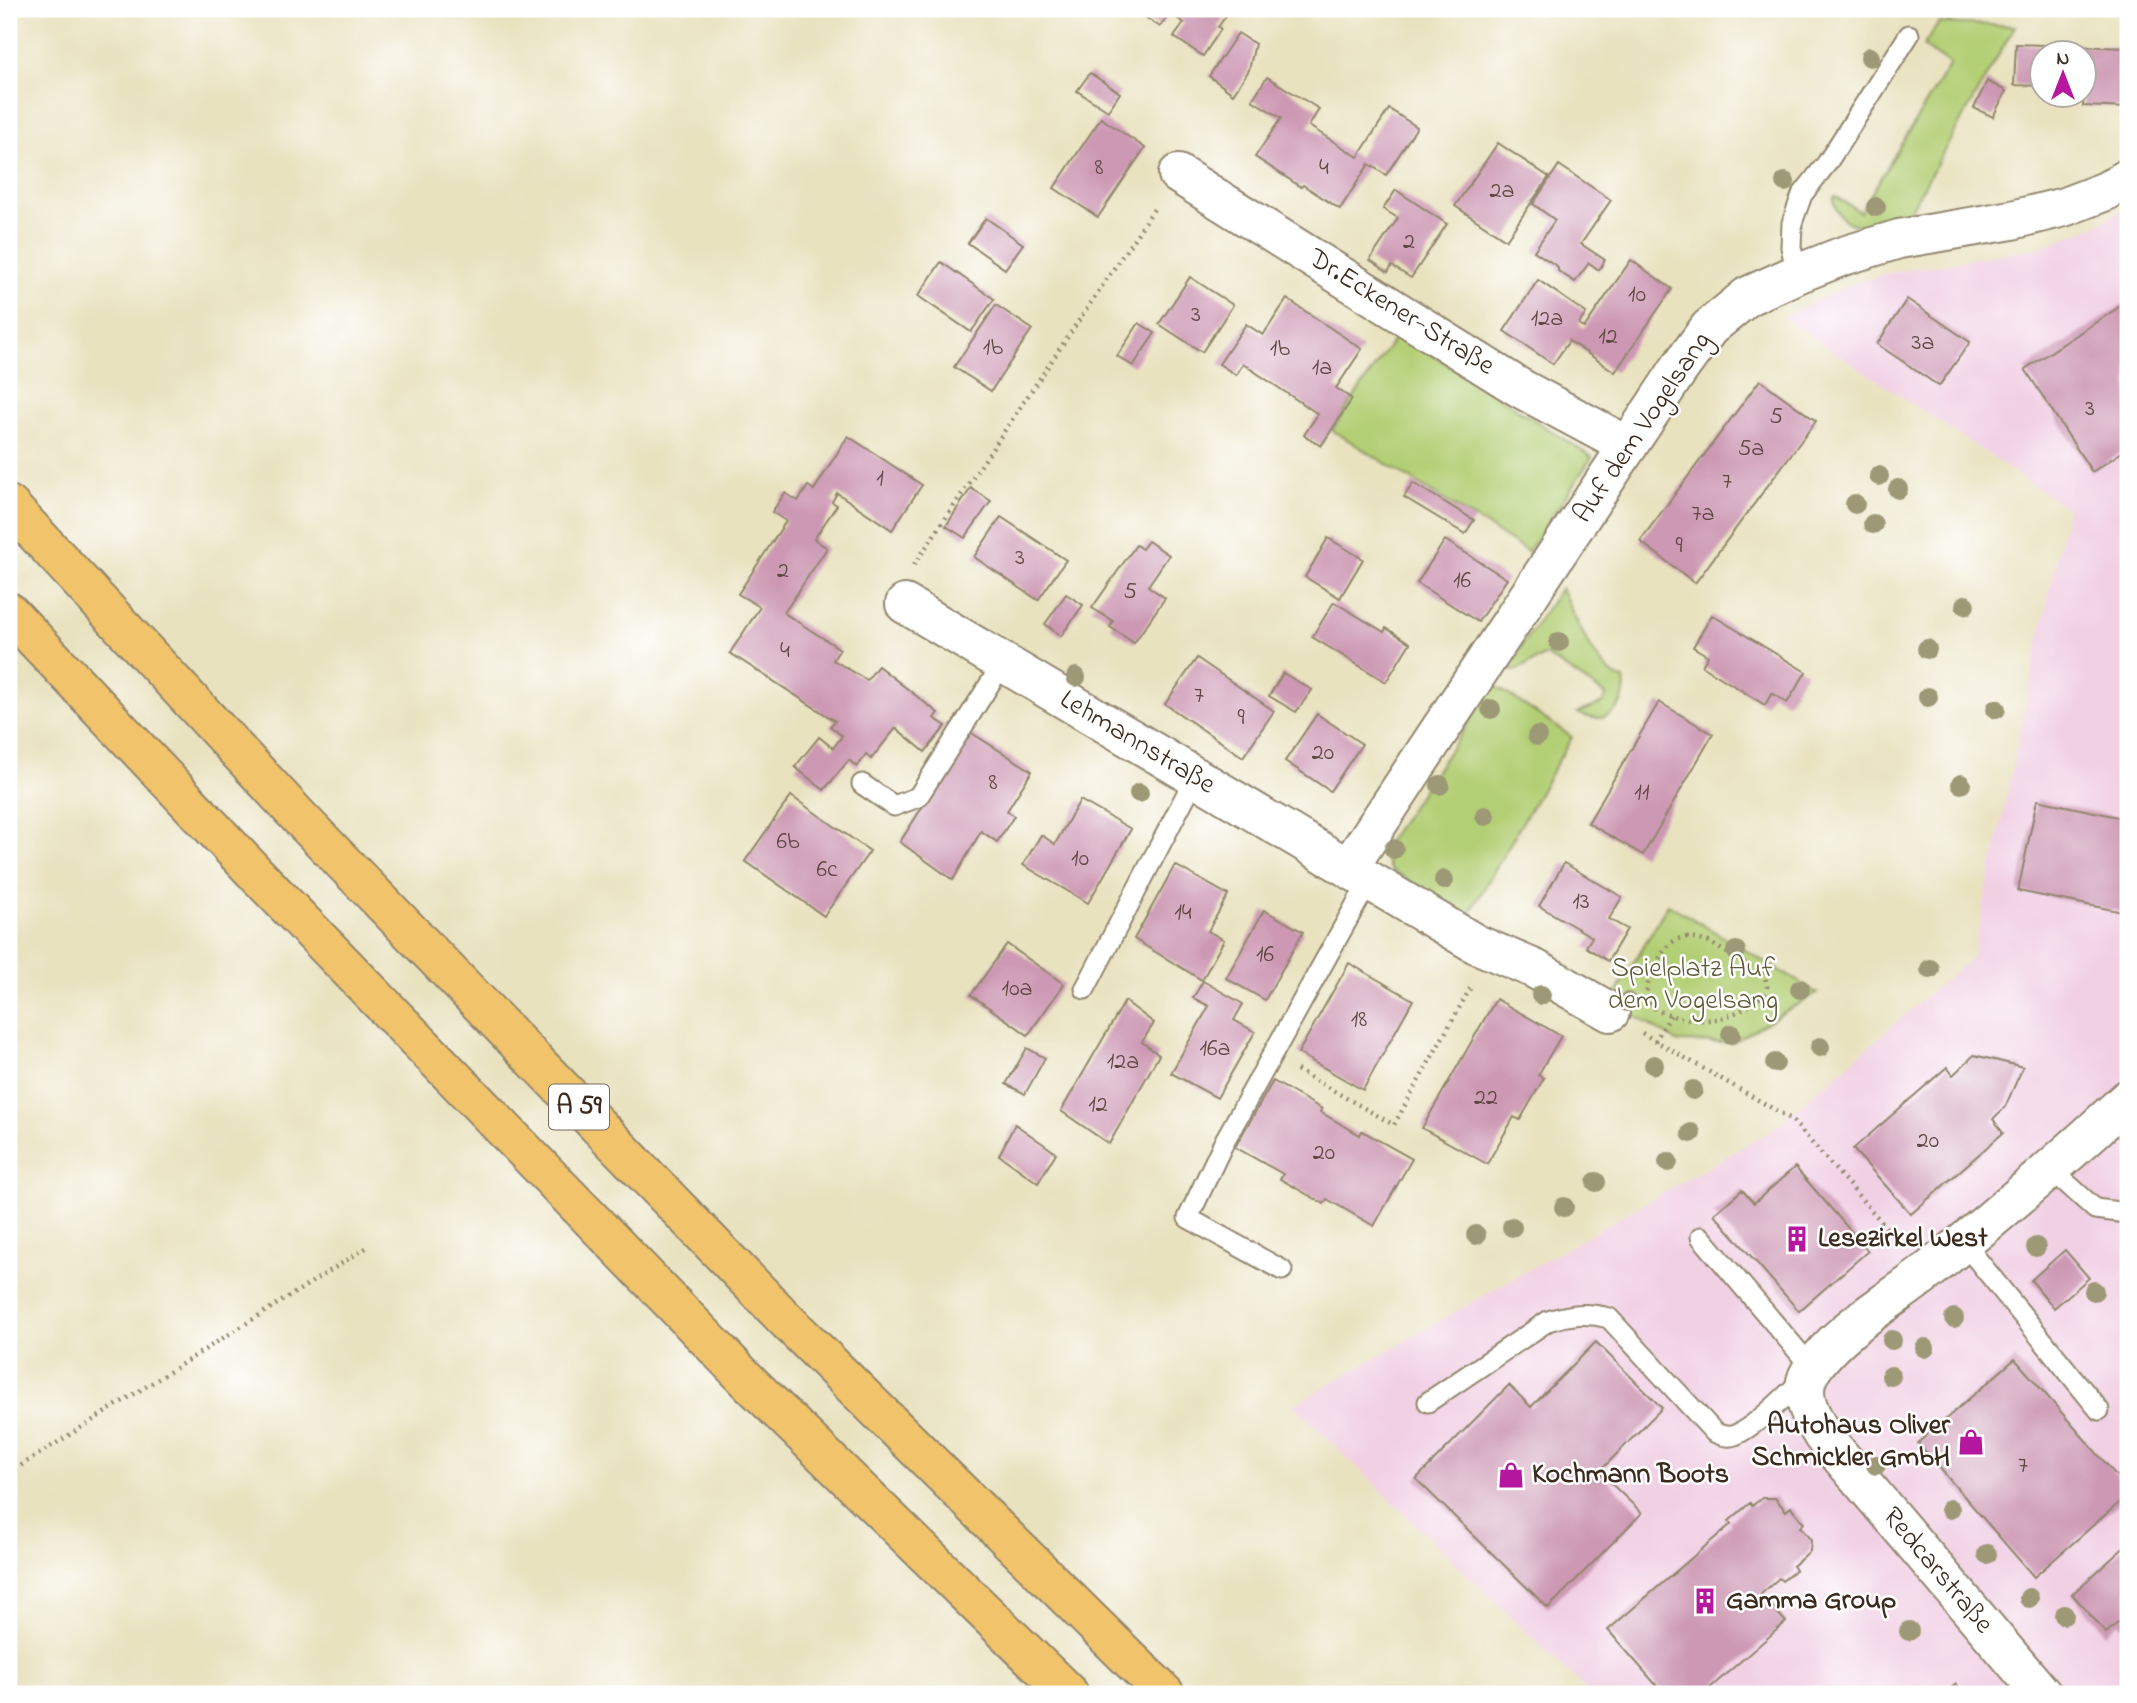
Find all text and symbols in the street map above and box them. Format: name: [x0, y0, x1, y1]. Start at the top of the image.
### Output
north arrow: [2028, 38, 2098, 108]
text: N: [2057, 46, 2070, 73]
house number: 8: [1095, 151, 1104, 186]
house number: 4: [1319, 151, 1329, 186]
house number: 2a: [1490, 174, 1514, 209]
house number: 2: [1403, 225, 1415, 260]
street label: Dr.Eckener-Straße: [1299, 239, 1503, 387]
house number: 10: [1628, 278, 1646, 313]
house number: 3: [1191, 298, 1201, 333]
house number: 12a: [1531, 302, 1563, 337]
house number: 12: [1598, 320, 1618, 355]
street label: Auf dem Vogelsang: [1564, 324, 1722, 532]
house number: 3a: [1912, 326, 1934, 361]
house number: 1b: [983, 331, 1003, 366]
house number: 1b: [1270, 332, 1290, 367]
house number: 1a: [1312, 351, 1332, 386]
house number: 3: [2085, 392, 2095, 427]
house number: 5: [1769, 400, 1783, 435]
house number: 5a: [1738, 432, 1764, 467]
house number: 1: [876, 462, 884, 497]
house number: 7: [1722, 465, 1732, 500]
house number: 7a: [1692, 497, 1714, 532]
house number: 9: [1675, 529, 1683, 564]
house number: 3: [1015, 541, 1025, 576]
house number: 2: [777, 554, 789, 589]
house number: 16: [1453, 564, 1472, 599]
house number: 5: [1123, 575, 1137, 610]
house number: 4: [780, 634, 790, 669]
house number: 7: [1194, 679, 1204, 714]
street label: Lehmannstraße: [1051, 680, 1223, 806]
house number: 9: [1237, 701, 1245, 736]
house number: 20: [1312, 736, 1334, 771]
house number: 8: [989, 766, 998, 801]
house number: 11: [1634, 776, 1650, 811]
house number: 6b: [776, 825, 800, 860]
house number: 10: [1071, 842, 1089, 877]
house number: 6c: [816, 853, 838, 888]
house number: 13: [1572, 885, 1590, 920]
house number: 14: [1174, 896, 1192, 931]
house number: 16: [1256, 938, 1275, 973]
park label: Spielplatz Auf dem Vogelsang: [1608, 949, 1778, 1022]
house number: 10a: [1002, 972, 1032, 1007]
house number: 18: [1351, 1003, 1367, 1038]
house number: 16a: [1199, 1032, 1231, 1067]
house number: 12a: [1107, 1045, 1139, 1080]
house number: 22: [1474, 1081, 1498, 1116]
road number: A 59: [549, 1084, 609, 1130]
house number: 12: [1088, 1088, 1108, 1123]
house number: 20: [1917, 1124, 1939, 1159]
house number: 20: [1313, 1136, 1335, 1171]
place label: Lesezirkel West: [1818, 1219, 1988, 1260]
building icon: Lesezirkel West: [1782, 1224, 1812, 1254]
place label: Autohaus Oliver Schmickler GmbH: [1752, 1406, 1951, 1479]
shop icon: Autohaus Oliver Schmickler GmbH: [1956, 1427, 1986, 1457]
house number: 7: [2018, 1449, 2028, 1484]
place label: Kochmann Boots: [1532, 1455, 1729, 1496]
shop icon: Kochmann Boots: [1496, 1460, 1526, 1490]
street label: Redcarstraße: [1872, 1499, 2003, 1644]
place label: Gamma Group: [1726, 1581, 1896, 1622]
building icon: Gamma Group: [1690, 1586, 1720, 1616]

